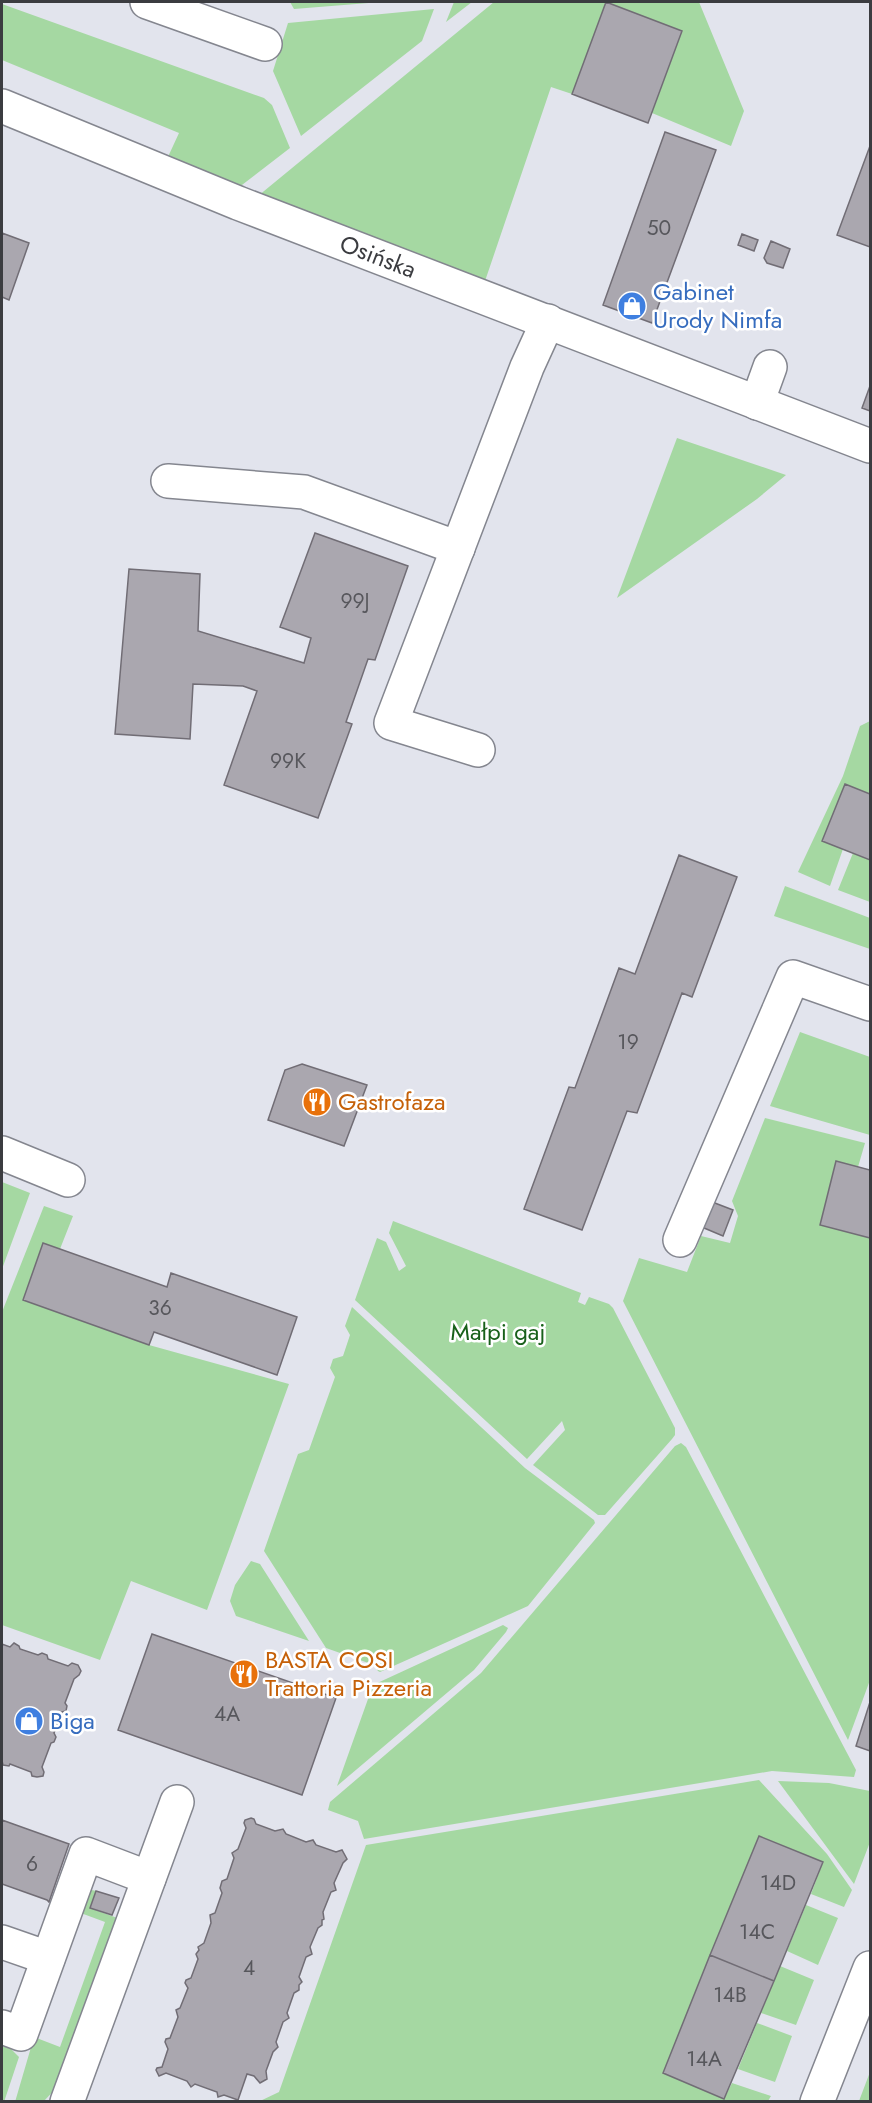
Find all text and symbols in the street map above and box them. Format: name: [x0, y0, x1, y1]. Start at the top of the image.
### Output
house number: 50: [647, 213, 671, 243]
street label: Osińska: [335, 226, 421, 287]
place label: Gabinet Urody Nimfa: [653, 274, 782, 337]
shop icon: Gabinet Urody Nimfa: [616, 290, 648, 322]
house number: 99J: [340, 586, 370, 616]
house number: 99K: [270, 746, 306, 776]
house number: 19: [617, 1027, 639, 1057]
place label: Gastrofaza: [338, 1084, 446, 1119]
restaurant icon: Gastrofaza: [301, 1086, 333, 1118]
house number: 36: [148, 1293, 172, 1323]
park label: Małpi gaj: [451, 1314, 545, 1349]
place label: BASTA COSI Trattoria Pizzeria: [265, 1642, 432, 1705]
restaurant icon: BASTA COSI Trattoria Pizzeria: [228, 1658, 260, 1690]
house number: 4A: [214, 1699, 240, 1729]
place label: Biga: [50, 1703, 95, 1738]
shop icon: Biga: [13, 1705, 45, 1737]
house number: 6: [26, 1849, 38, 1879]
house number: 14D: [760, 1868, 796, 1898]
house number: 14C: [739, 1917, 775, 1947]
house number: 4: [243, 1953, 255, 1983]
house number: 14B: [713, 1980, 747, 2010]
house number: 14A: [686, 2044, 722, 2074]

